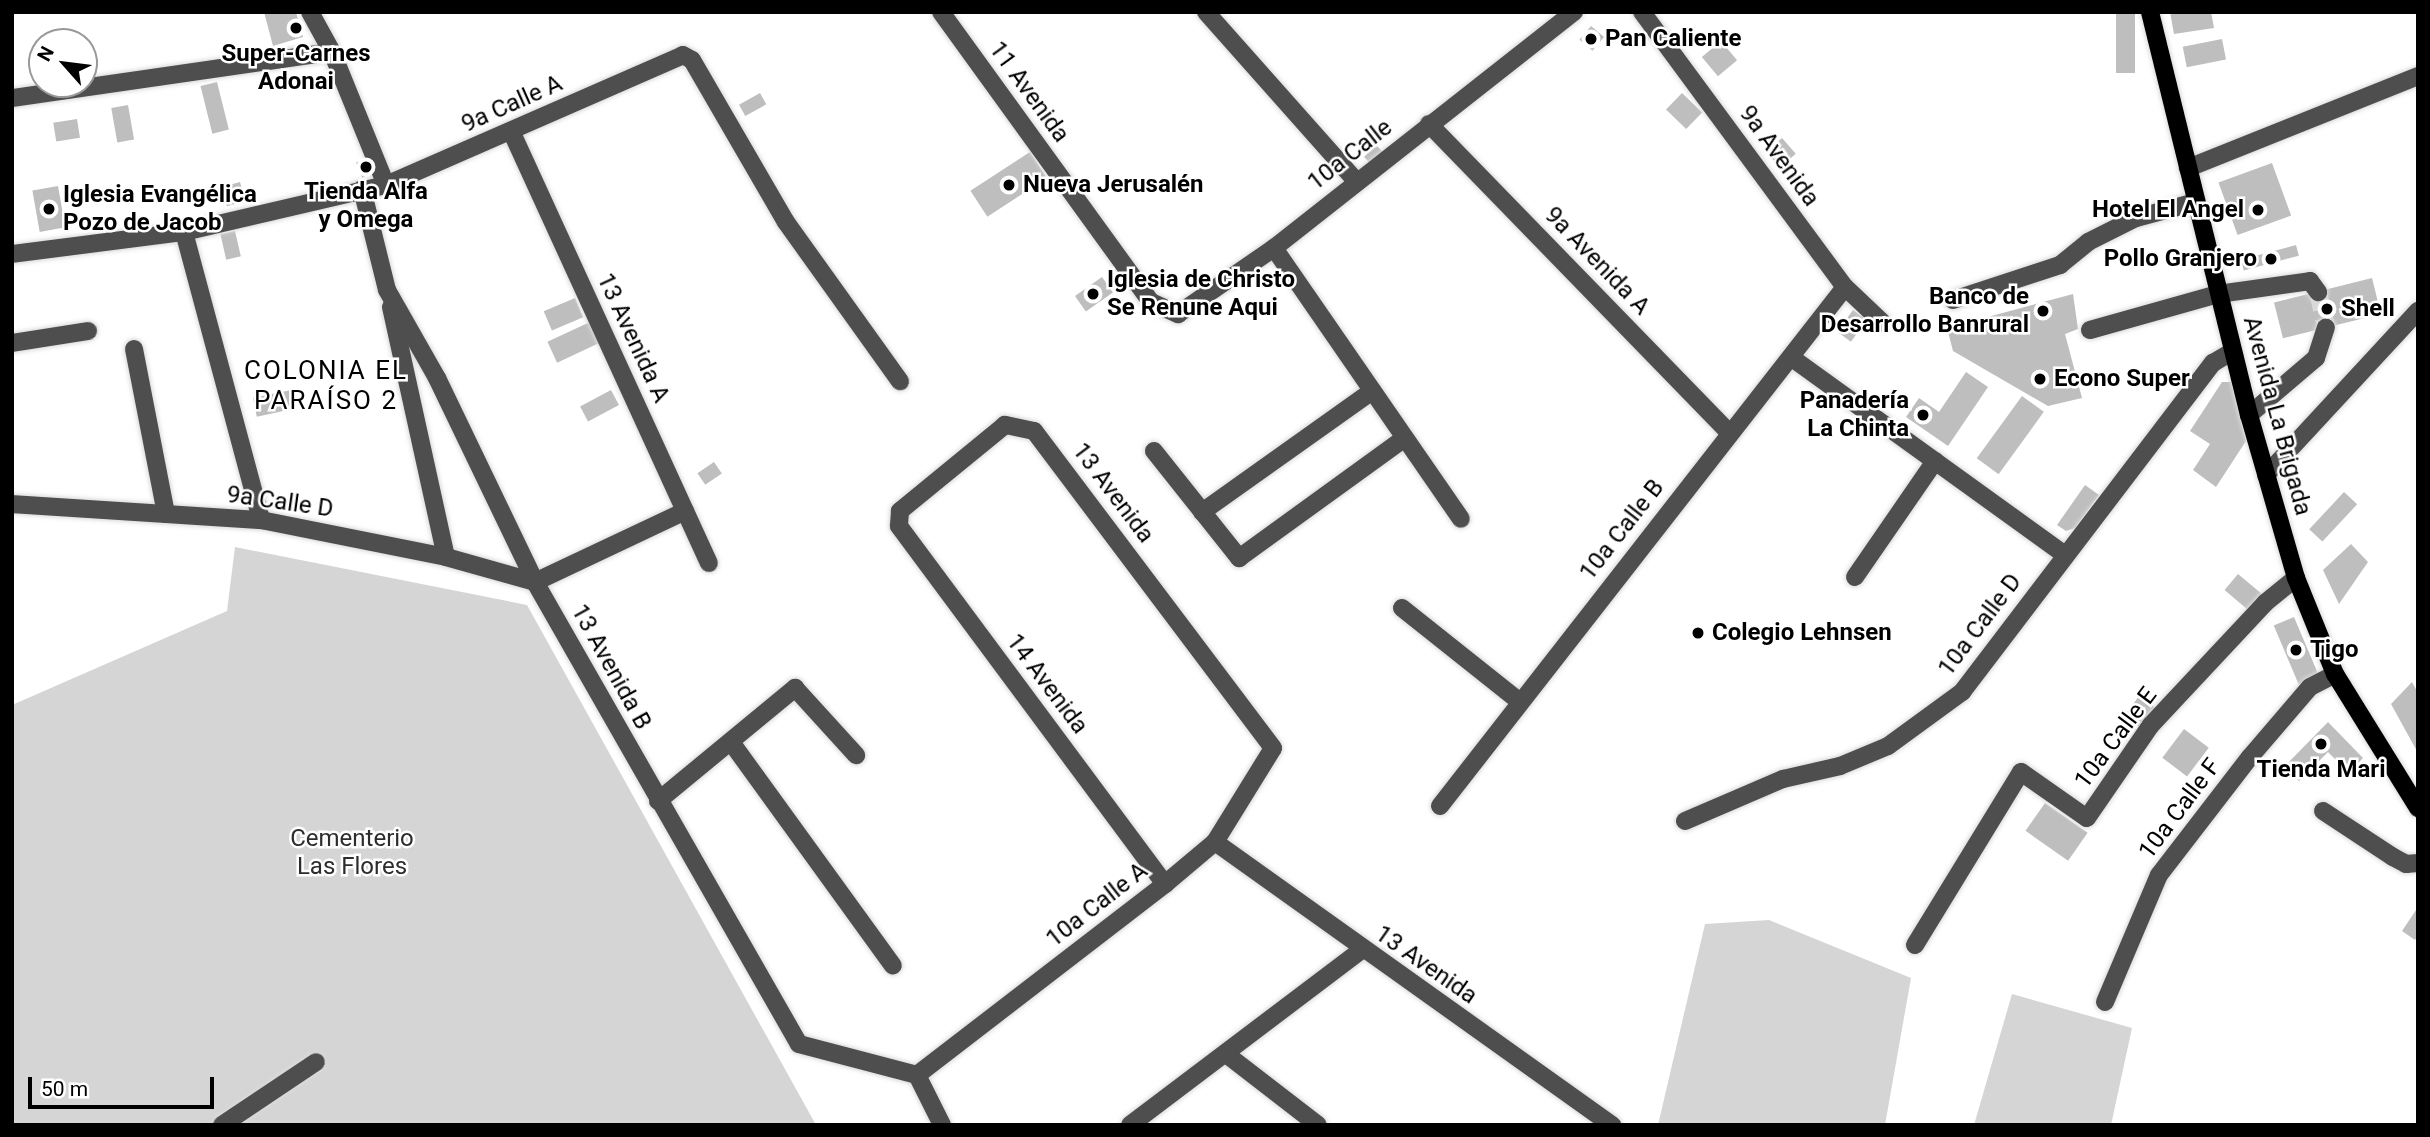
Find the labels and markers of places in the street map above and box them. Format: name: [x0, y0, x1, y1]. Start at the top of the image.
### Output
marker: Super-Carnes Adonai: [288, 20, 304, 36]
place label: Pan Caliente: [1605, 25, 1741, 53]
marker: Pan Caliente: [1583, 31, 1599, 47]
place label: Super-Carnes Adonai: [221, 40, 371, 96]
marker: Tienda Alfa y Omega: [358, 159, 374, 175]
place label: Nueva Jerusalén: [1023, 171, 1204, 199]
marker: Nueva Jerusalén: [1001, 177, 1017, 193]
place label: Tienda Alfa y Omega: [304, 178, 428, 234]
place label: Iglesia Evangélica Pozo de Jacob: [63, 181, 257, 237]
place label: Hotel El Angel: [2092, 196, 2244, 224]
marker: Iglesia Evangélica Pozo de Jacob: [41, 201, 57, 217]
marker: Hotel El Angel: [2250, 202, 2266, 218]
place label: Pollo Granjero: [2104, 245, 2257, 273]
marker: Pollo Granjero: [2263, 251, 2279, 267]
place label: Iglesia de Christo Se Renune Aqui: [1107, 266, 1295, 322]
place label: Banco de Desarrollo Banrural: [1821, 283, 2029, 339]
marker: Iglesia de Christo Se Renune Aqui: [1085, 286, 1101, 302]
place label: Shell: [2341, 295, 2395, 323]
marker: Shell: [2319, 301, 2335, 317]
marker: Banco de Desarrollo Banrural: [2035, 303, 2051, 319]
place label: Econo Super: [2054, 365, 2190, 393]
marker: Econo Super: [2032, 371, 2048, 387]
place label: Panadería La Chinta: [1800, 387, 1909, 443]
marker: Panadería La Chinta: [1915, 407, 1931, 423]
place label: Colegio Lehnsen: [1712, 619, 1892, 647]
marker: Colegio Lehnsen: [1690, 625, 1706, 641]
place label: Tigo: [2310, 636, 2358, 664]
marker: Tigo: [2288, 642, 2304, 658]
marker: Tienda Mari: [2313, 736, 2329, 752]
place label: Tienda Mari: [2257, 756, 2385, 784]

